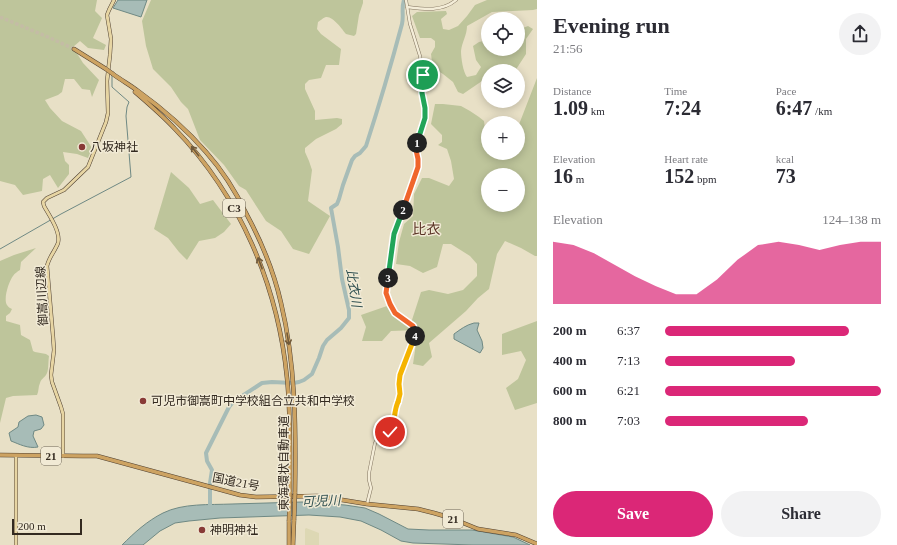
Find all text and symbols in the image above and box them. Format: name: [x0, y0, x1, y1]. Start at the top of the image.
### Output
map controls: [481, 12, 525, 212]
button: locate: [481, 12, 525, 56]
text: Evening run: [553, 13, 670, 38]
button: share: [839, 13, 881, 55]
text: 21:56: [553, 41, 583, 56]
pin: [406, 58, 440, 92]
icon: arrive: [412, 64, 434, 86]
button: layers: [481, 64, 525, 108]
text: Distance: [553, 85, 591, 97]
text: Time: [664, 85, 687, 97]
text: Pace: [776, 85, 796, 97]
text: 1.09: [553, 97, 588, 119]
text: 7:24: [664, 97, 701, 119]
text: 6:47: [776, 97, 812, 119]
text: km: [588, 105, 605, 117]
text: /km: [812, 105, 832, 117]
button: +: [481, 116, 525, 160]
pin: 1: [407, 133, 427, 153]
text: 1: [414, 137, 420, 149]
place label: 八坂神社: [90, 140, 138, 154]
marker: 八坂神社: [77, 142, 87, 152]
one-way arrow: [190, 146, 199, 157]
text: Elevation: [553, 153, 595, 165]
text: Heart rate: [664, 153, 708, 165]
text: kcal: [776, 153, 794, 165]
text: 16: [553, 165, 573, 187]
text: 152: [664, 165, 694, 187]
text: 73: [776, 165, 796, 187]
button: −: [481, 168, 525, 212]
text: m: [573, 173, 584, 185]
text: bpm: [694, 173, 717, 185]
road number: C3: [223, 199, 245, 217]
pin: 2: [393, 200, 413, 220]
text: 2: [400, 204, 406, 216]
text: Elevation: [553, 212, 603, 227]
text: 124–138 m: [822, 212, 881, 227]
district label: 比衣: [412, 222, 440, 237]
one-way arrow: [255, 258, 263, 270]
street label: 御嵩川辺線: [33, 266, 51, 326]
water label: 比衣川: [344, 268, 365, 310]
pin: 3: [378, 268, 398, 288]
text: 3: [385, 272, 391, 284]
text: 200 m: [553, 323, 587, 338]
text: 6:37: [617, 323, 640, 338]
pin: 4: [405, 326, 425, 346]
text: 4: [412, 330, 418, 342]
one-way arrow: [284, 332, 292, 345]
text: 400 m: [553, 353, 587, 368]
text: 7:13: [617, 353, 640, 368]
text: 600 m: [553, 383, 587, 398]
text: 6:21: [617, 383, 640, 398]
place label: 可児市御嵩町中学校組合立共和中学校: [151, 394, 355, 408]
marker: 可児市御嵩町中学校組合立共和中学校: [138, 396, 148, 406]
text: 800 m: [553, 413, 587, 428]
text: 7:03: [617, 413, 640, 428]
street label: 東海環状自動車道: [277, 415, 291, 511]
pin: [373, 415, 407, 449]
icon: check: [379, 421, 401, 443]
road number: 21: [41, 447, 61, 465]
street label: 国道21号: [211, 471, 261, 493]
button: Save: [553, 491, 713, 537]
button: Share: [721, 491, 881, 537]
water label: 可児川: [301, 492, 343, 510]
road number: 21: [443, 510, 463, 528]
scale bar: [12, 517, 82, 536]
text: 200 m: [18, 520, 46, 532]
place label: 神明神社: [210, 523, 258, 537]
marker: 神明神社: [197, 525, 207, 535]

